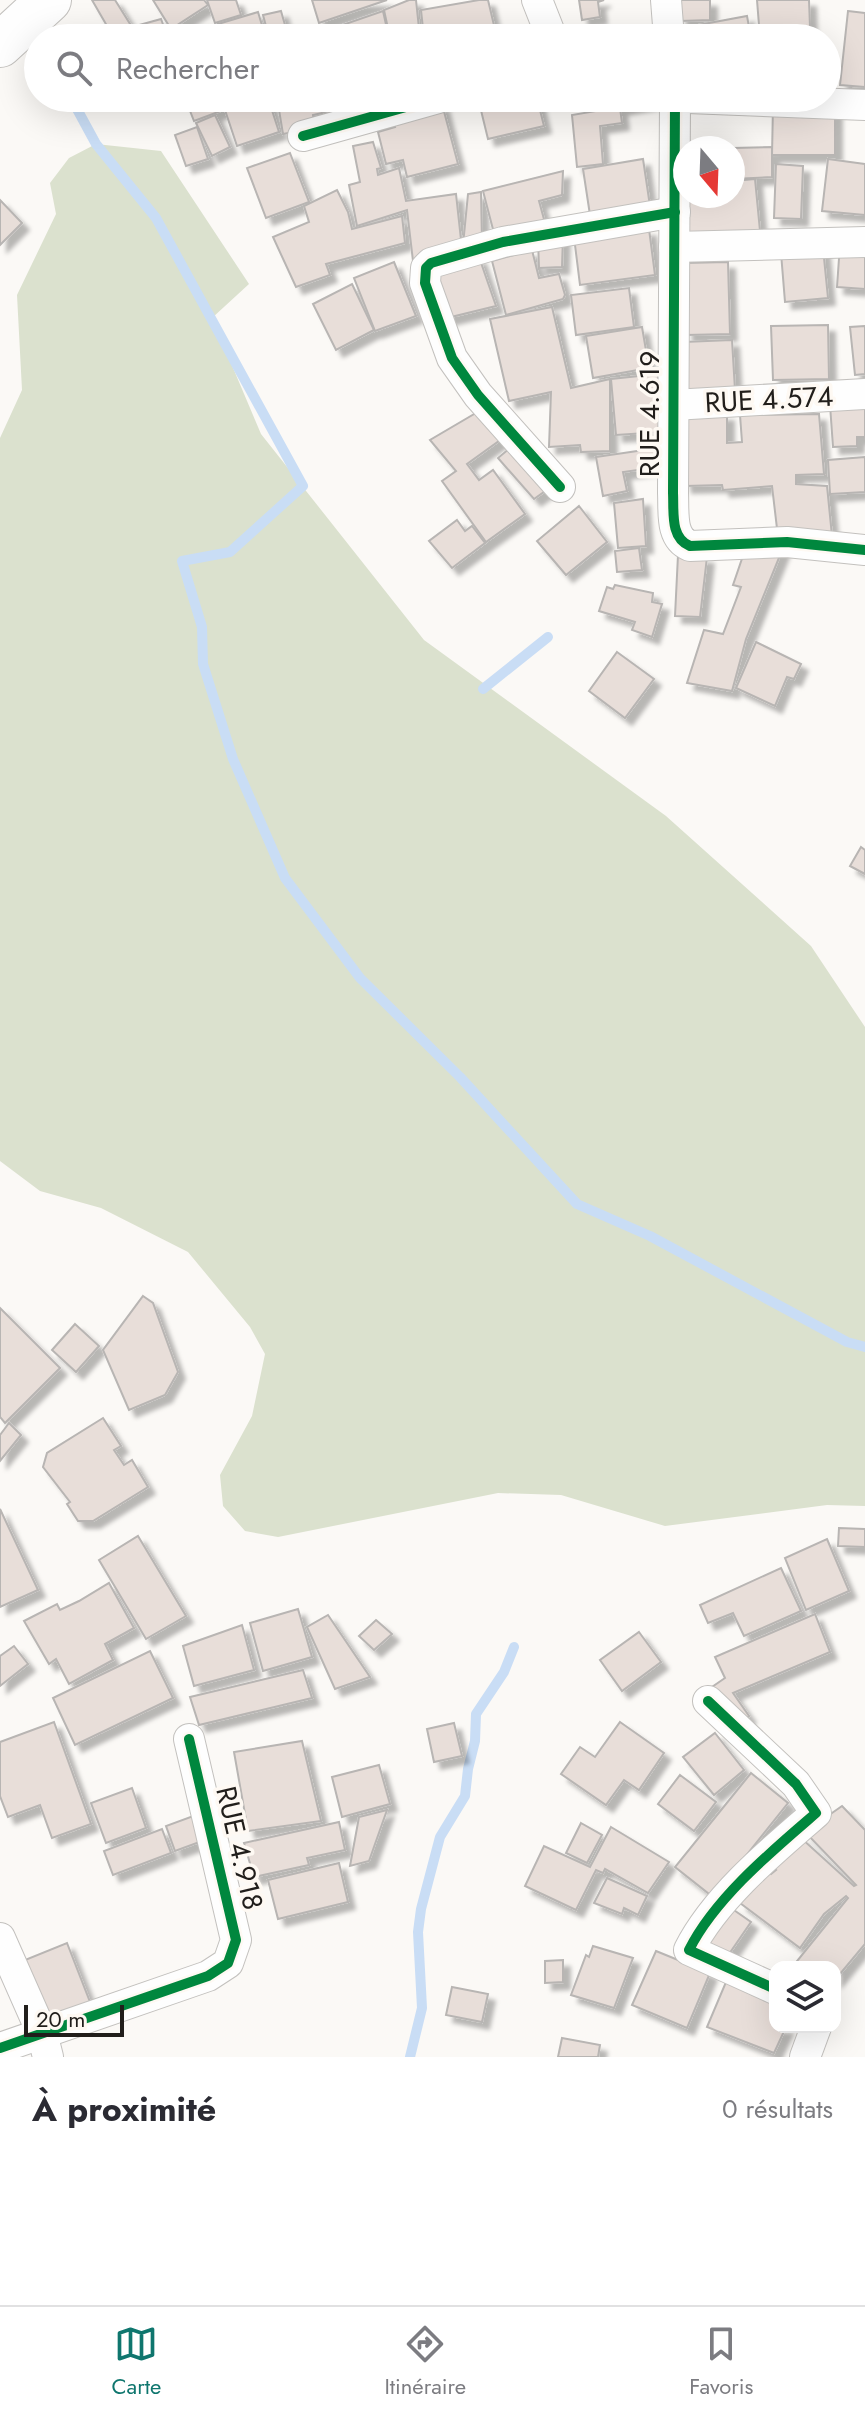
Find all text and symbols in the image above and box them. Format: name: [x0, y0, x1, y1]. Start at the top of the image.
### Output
search box: [24, 24, 841, 112]
icon: search: [52, 46, 96, 90]
text: Rechercher: [116, 47, 259, 90]
north arrow: [673, 136, 745, 208]
street label: RUE 4.619: [629, 351, 670, 477]
street label: RUE 4.574: [704, 376, 834, 423]
street label: RUE 4.918: [205, 1782, 274, 1914]
map controls: [769, 1961, 841, 2033]
button: layers: [769, 1961, 841, 2033]
scale bar: [24, 2001, 124, 2037]
text: 20 m: [36, 2003, 85, 2035]
text: À proximité: [32, 2085, 216, 2134]
text: 0 résultats: [722, 2090, 833, 2128]
tab: Carte: [112, 2322, 161, 2402]
tab: Itinéraire: [384, 2322, 466, 2402]
tab: Favoris: [689, 2322, 753, 2402]

